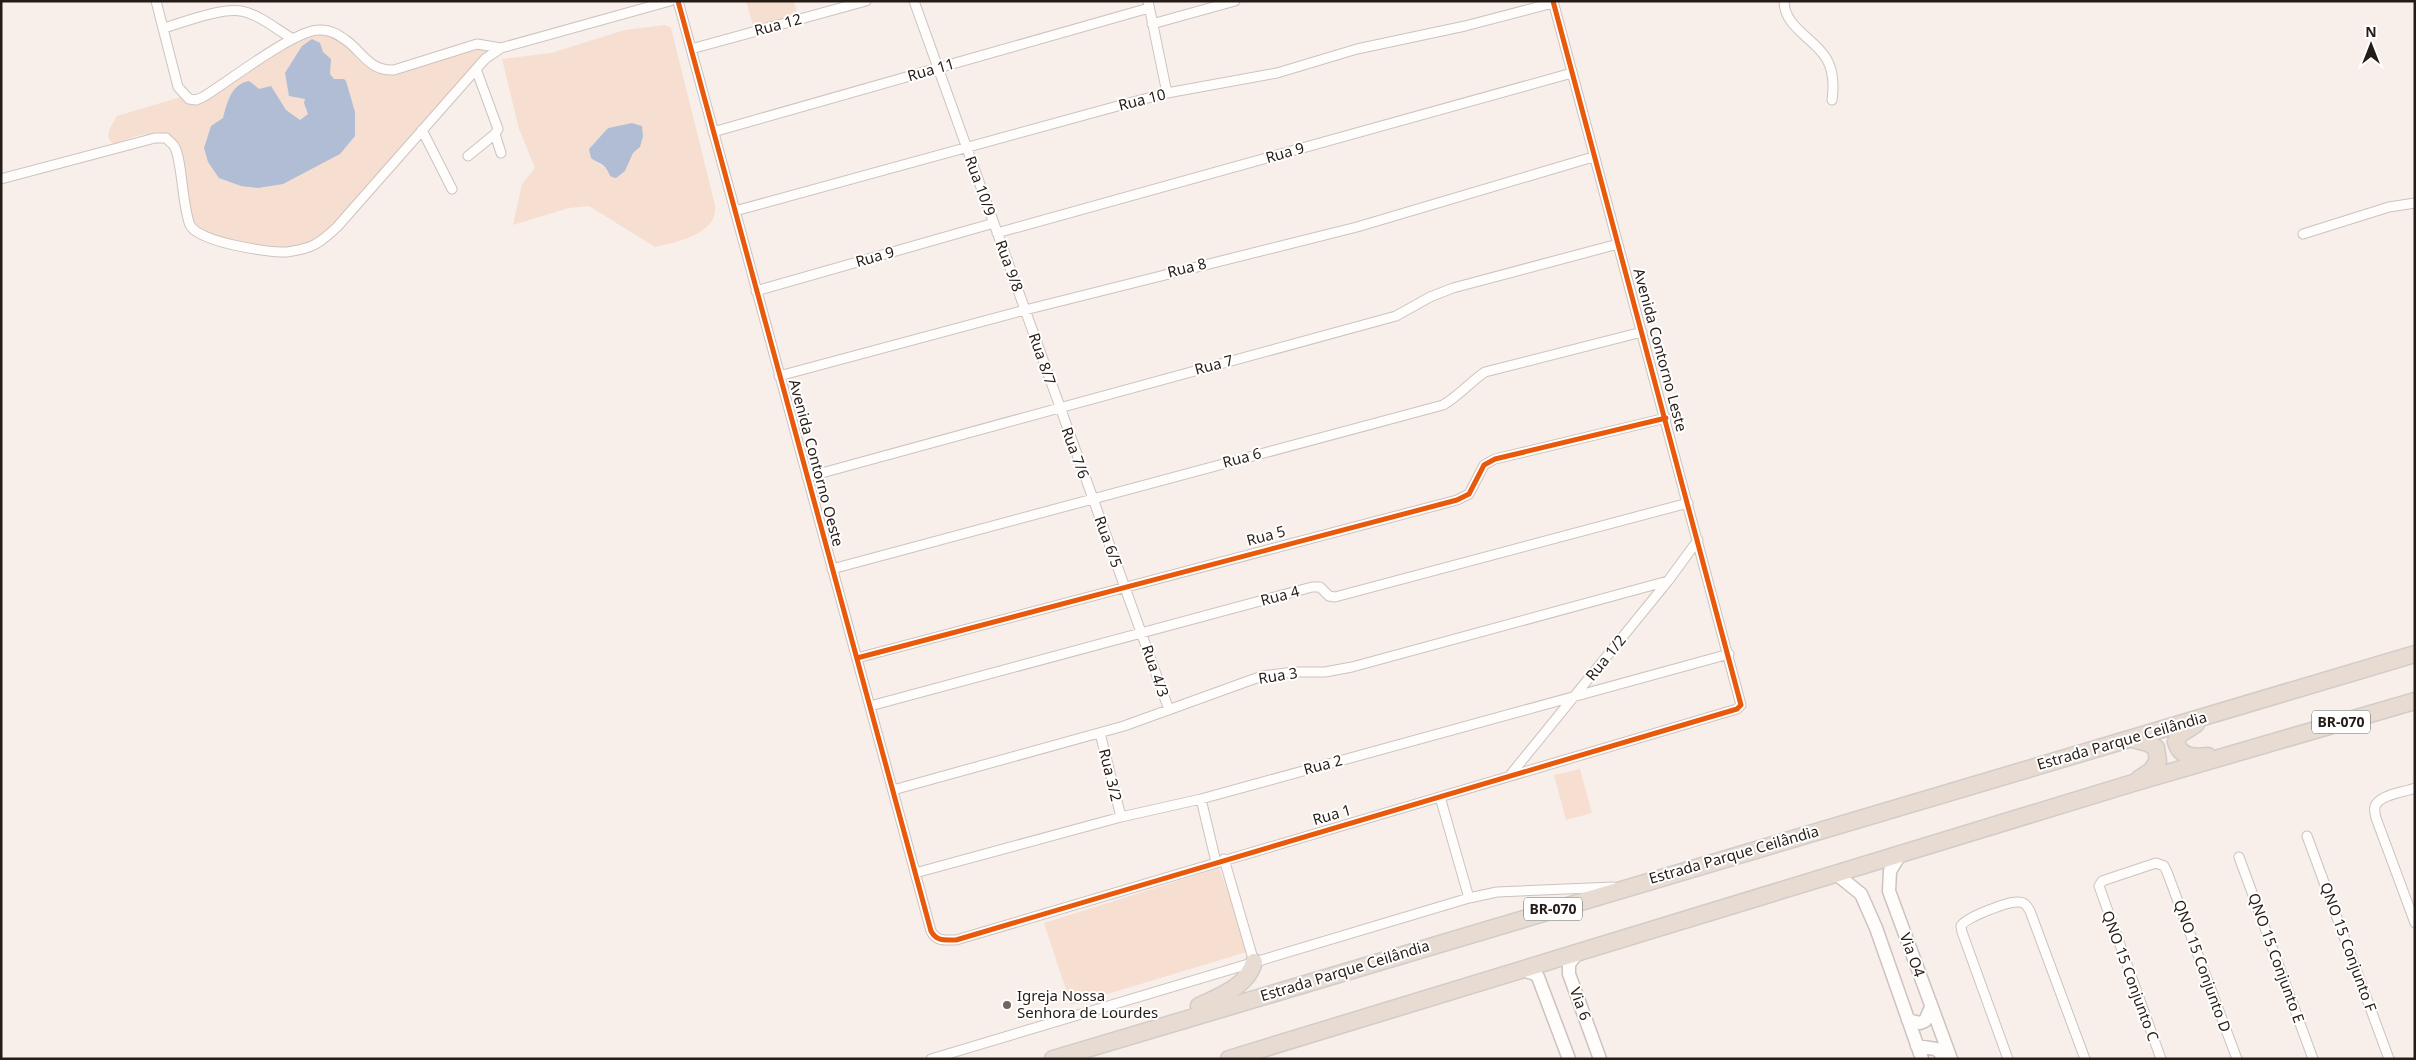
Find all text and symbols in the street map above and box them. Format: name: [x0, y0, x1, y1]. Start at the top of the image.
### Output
street label: Rua 12: [752, 8, 804, 40]
north arrow: [2346, 20, 2396, 70]
text: N: [2365, 22, 2377, 41]
street label: Rua 11: [905, 53, 957, 85]
street label: Rua 10: [1116, 84, 1168, 115]
street label: Rua 9: [1263, 137, 1306, 167]
street label: Rua 10/9: [961, 153, 1001, 218]
street label: Rua 9/8: [991, 237, 1029, 294]
street label: Rua 9: [853, 241, 896, 271]
street label: Rua 8: [1165, 253, 1208, 282]
street label: Avenida Contorno Leste: [1630, 266, 1692, 434]
street label: Rua 8/7: [1025, 330, 1061, 387]
street label: Rua 7: [1192, 349, 1235, 379]
street label: Avenida Contorno Oeste: [785, 377, 849, 549]
street label: Rua 7/6: [1057, 424, 1095, 481]
street label: Rua 6: [1220, 442, 1263, 472]
street label: Rua 6/5: [1090, 513, 1128, 570]
street label: Rua 5: [1244, 520, 1287, 550]
street label: Rua 4: [1258, 580, 1302, 610]
street label: Rua 1/2: [1581, 630, 1630, 685]
street label: Rua 4/3: [1138, 642, 1174, 699]
street label: Rua 3: [1257, 662, 1299, 688]
street label: Estrada Parque Ceilândia: [2034, 706, 2209, 774]
road number: BR-070: [2312, 710, 2370, 734]
street label: Rua 3/2: [1095, 746, 1127, 803]
street label: Rua 2: [1301, 749, 1344, 779]
street label: Rua 1: [1310, 799, 1353, 829]
street label: Estrada Parque Ceilândia: [1646, 820, 1821, 888]
street label: QNO 15 Conjunto F: [2316, 879, 2382, 1014]
street label: QNO 15 Conjunto E: [2244, 890, 2310, 1025]
street label: QNO 15 Conjunto D: [2170, 897, 2236, 1035]
road number: BR-070: [1524, 898, 1582, 921]
street label: QNO 15 Conjunto C: [2098, 907, 2164, 1044]
street label: Via O4: [1896, 930, 1930, 980]
street label: Estrada Parque Ceilândia: [1258, 935, 1432, 1005]
street label: Via 6: [1566, 984, 1596, 1023]
place label: Igreja Nossa Senhora de Lourdes: [1017, 985, 1158, 1022]
marker: Igreja Nossa Senhora de Lourdes: [1001, 999, 1013, 1011]

